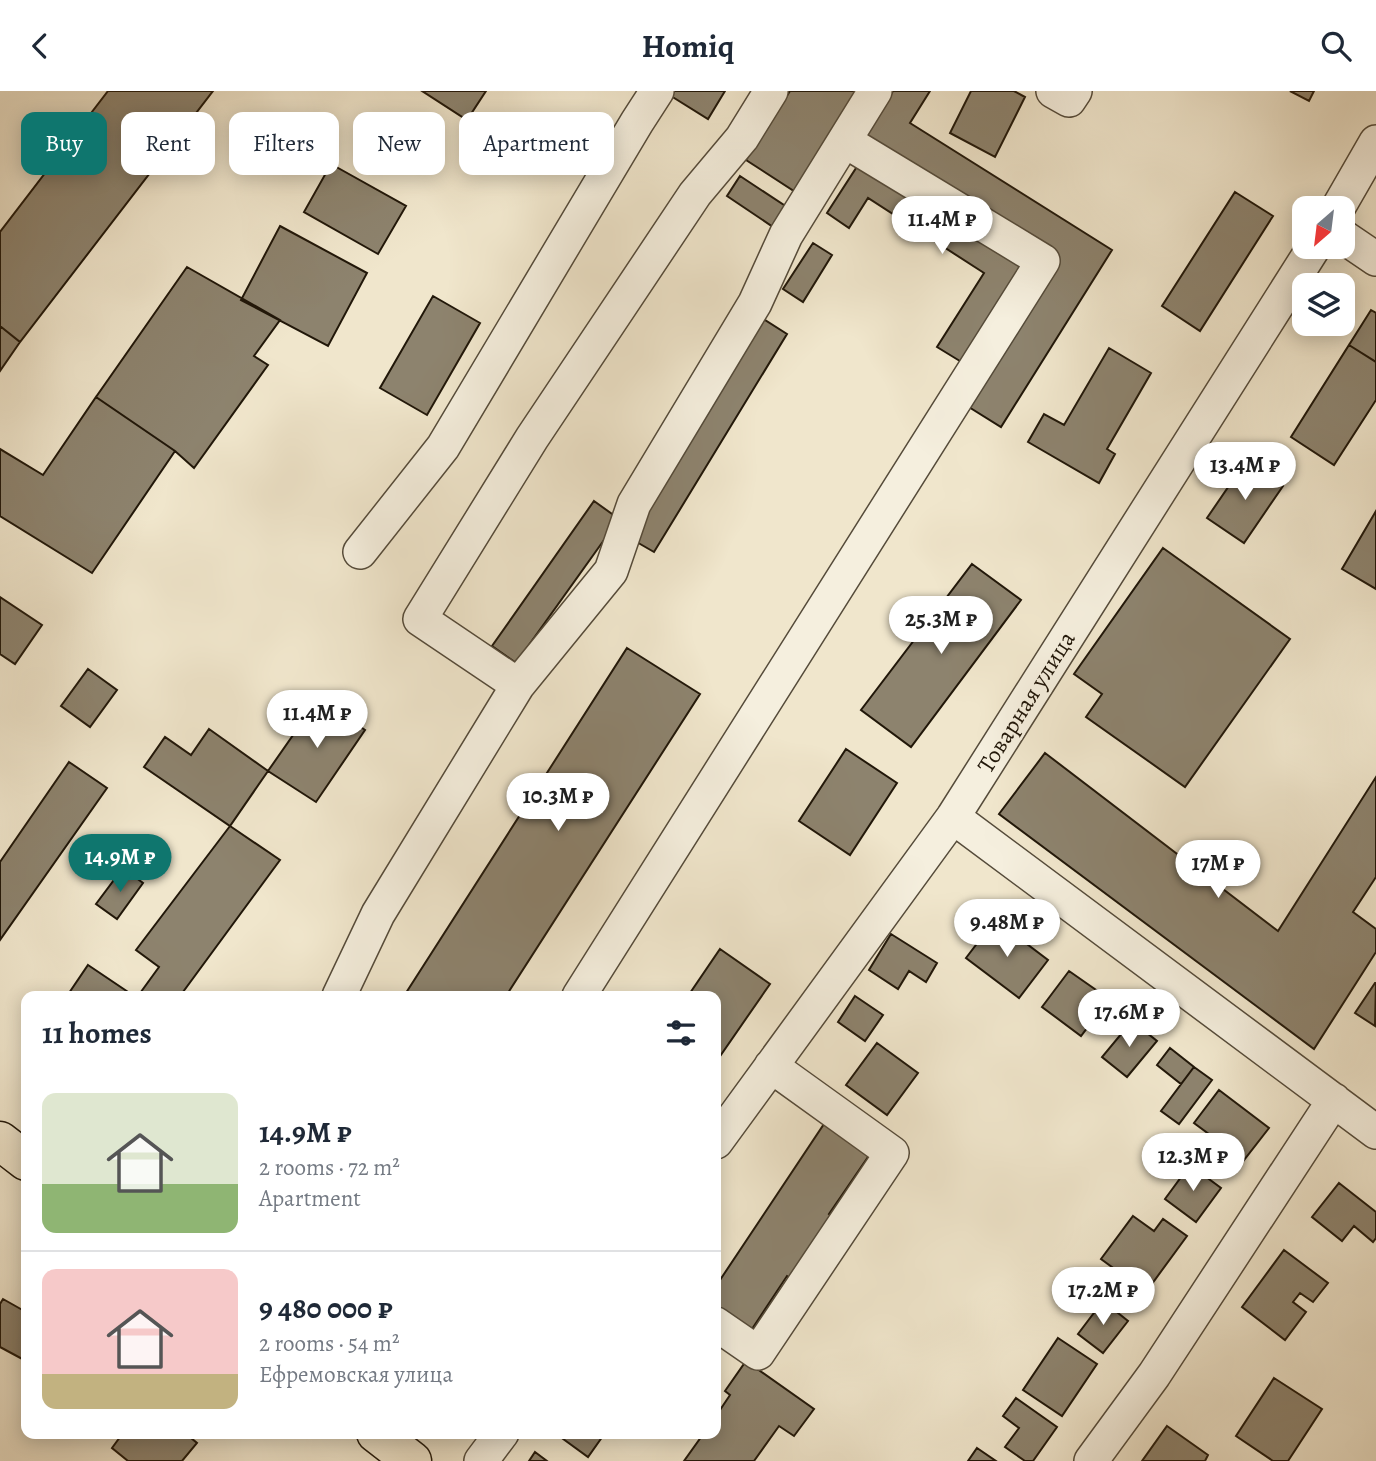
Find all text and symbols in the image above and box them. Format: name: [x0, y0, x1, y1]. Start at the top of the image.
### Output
text: Homiq: [642, 24, 734, 68]
icon: back: [21, 27, 59, 65]
icon: search: [1317, 27, 1355, 65]
chip: Buy: [21, 112, 107, 175]
chip: Rent: [121, 112, 215, 175]
chip: Filters: [229, 112, 339, 175]
chip: New: [353, 112, 445, 175]
chip: Apartment: [459, 112, 614, 175]
north arrow: [1292, 196, 1354, 259]
map controls: [1292, 196, 1355, 336]
pin: 11.4M ₽: [877, 197, 1007, 256]
text: 11.4M ₽: [908, 203, 976, 234]
button: layers: [1292, 273, 1355, 336]
pin: 13.4M ₽: [1180, 443, 1310, 502]
text: 13.4M ₽: [1210, 449, 1280, 480]
pin: 25.3M ₽: [876, 596, 1006, 656]
text: 25.3M ₽: [905, 603, 977, 634]
street label: Товарная улица: [970, 625, 1082, 779]
pin: 11.4M ₽: [252, 691, 382, 750]
text: 11.4M ₽: [283, 697, 351, 728]
pin: 10.3M ₽: [493, 773, 623, 833]
text: 10.3M ₽: [522, 780, 594, 811]
pin: 14.9M ₽: [55, 835, 185, 894]
text: 14.9M ₽: [84, 841, 156, 872]
pin: 17M ₽: [1169, 841, 1267, 900]
text: 17M ₽: [1191, 847, 1245, 878]
pin: 9.48M ₽: [942, 899, 1072, 959]
text: 9.48M ₽: [970, 906, 1044, 937]
pin: 17.6M ₽: [1064, 989, 1194, 1049]
text: 17.6M ₽: [1094, 996, 1164, 1027]
text: 11 homes: [42, 1013, 152, 1053]
icon: filters: [662, 1014, 700, 1052]
text: 14.9M ₽: [259, 1112, 352, 1152]
icon: home: [98, 1121, 182, 1205]
pin: 12.3M ₽: [1128, 1133, 1258, 1193]
text: 12.3M ₽: [1158, 1140, 1228, 1171]
text: 2 rooms · 72 m²: [259, 1152, 400, 1183]
text: Apartment: [259, 1183, 361, 1214]
pin: 17.2M ₽: [1038, 1267, 1168, 1327]
text: 17.2M ₽: [1068, 1274, 1138, 1305]
text: 9 480 000 ₽: [259, 1288, 393, 1328]
icon: home: [98, 1297, 182, 1381]
text: 2 rooms · 54 m²: [259, 1328, 400, 1359]
text: Ефремовская улица: [259, 1359, 453, 1390]

